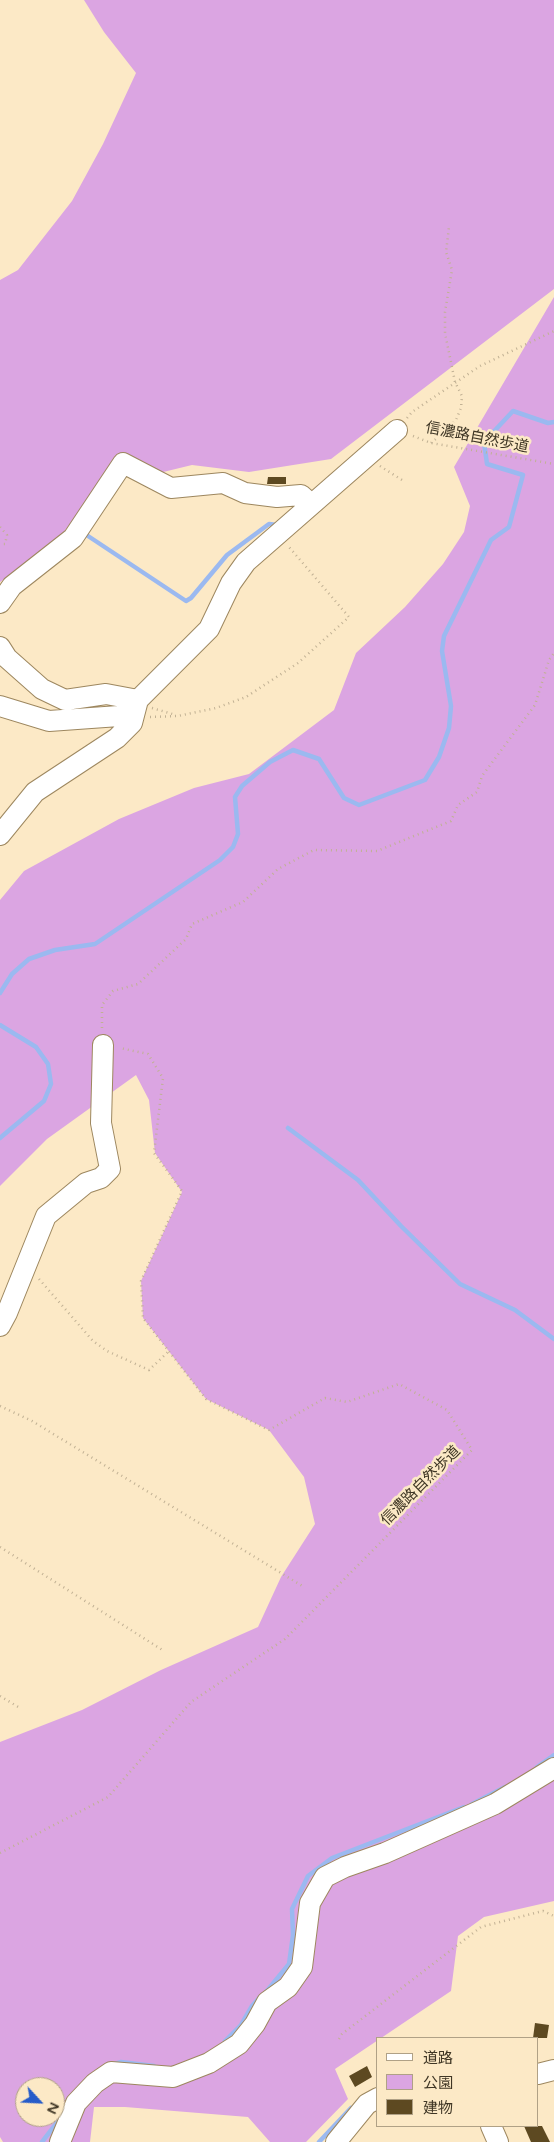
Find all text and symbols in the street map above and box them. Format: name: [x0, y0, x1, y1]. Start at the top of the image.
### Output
street label: 信濃路自然歩道: [424, 419, 530, 457]
street label: 信濃路自然歩道: [378, 1443, 464, 1529]
legend: [376, 2037, 539, 2127]
text: 道路: [423, 2049, 453, 2067]
text: 公園: [423, 2074, 453, 2092]
north arrow: [15, 2077, 65, 2127]
text: N: [43, 2099, 63, 2117]
text: 建物: [423, 2099, 453, 2117]

